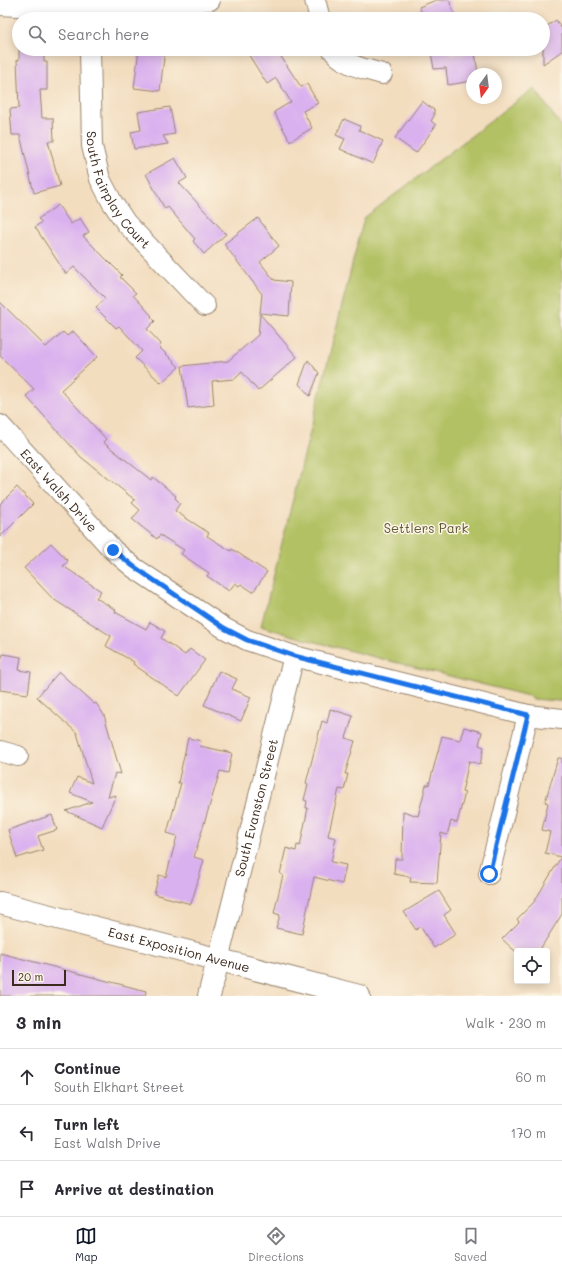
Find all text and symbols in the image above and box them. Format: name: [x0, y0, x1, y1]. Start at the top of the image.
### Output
search box: [12, 12, 550, 56]
icon: search: [26, 23, 48, 45]
text: Search here: [58, 24, 149, 44]
north arrow: [466, 68, 502, 104]
street label: South Fairplay Court: [84, 131, 155, 252]
street label: East Walsh Drive: [17, 445, 102, 535]
park label: Settlers Park: [384, 519, 468, 536]
route end: [104, 541, 122, 559]
street label: South Evanston Street: [230, 737, 281, 878]
route start: [480, 865, 498, 883]
street label: East Exposition Avenue: [107, 922, 252, 975]
map controls: [514, 948, 550, 984]
button: locate: [514, 948, 550, 984]
scale bar: [12, 968, 66, 987]
text: 20 m: [18, 969, 43, 984]
text: 3 min: [16, 1011, 61, 1033]
text: Walk · 230 m: [465, 1014, 546, 1031]
text: Continue: [54, 1058, 121, 1078]
icon: ahead: [16, 1066, 38, 1088]
text: 60 m: [516, 1068, 546, 1085]
text: South Elkhart Street: [54, 1078, 184, 1095]
text: Turn left: [54, 1114, 119, 1134]
icon: left: [16, 1122, 38, 1144]
text: 170 m: [510, 1124, 546, 1141]
text: East Walsh Drive: [54, 1134, 161, 1151]
icon: arrive: [16, 1178, 38, 1200]
text: Arrive at destination: [54, 1179, 214, 1199]
tab: Map: [75, 1225, 98, 1264]
tab: Directions: [248, 1225, 304, 1264]
tab: Saved: [454, 1225, 487, 1264]

